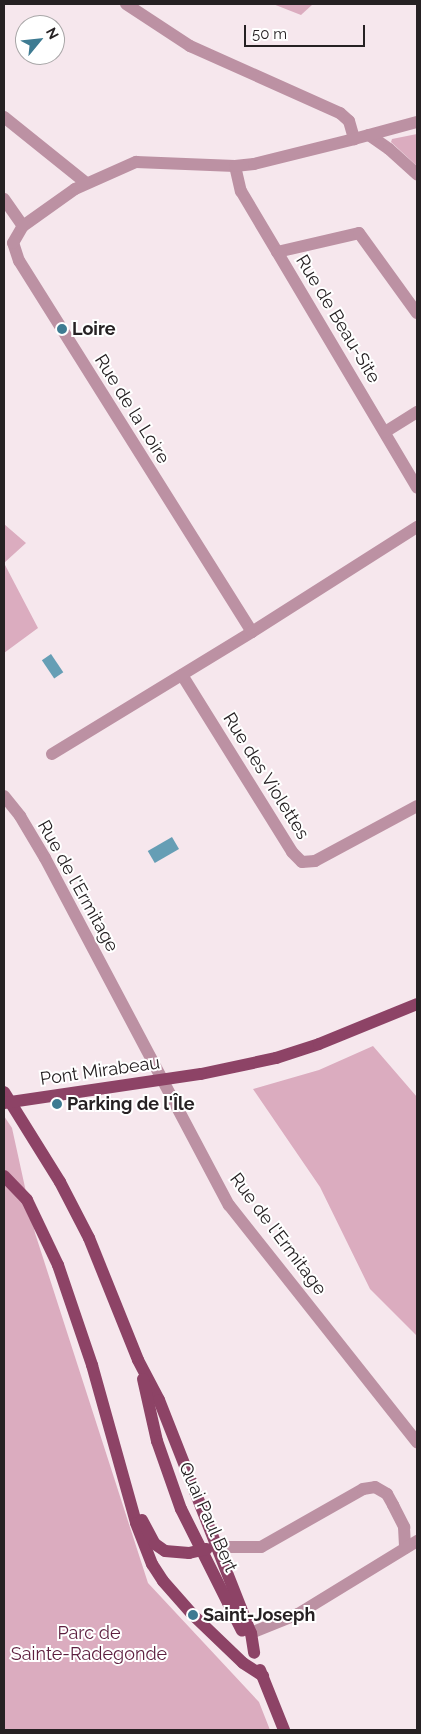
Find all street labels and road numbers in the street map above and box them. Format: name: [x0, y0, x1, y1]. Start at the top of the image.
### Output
street label: Rue de Beau-Site: [291, 251, 385, 387]
street label: Rue de la Loire: [90, 350, 174, 468]
street label: Rue des Violettes: [218, 708, 314, 844]
street label: Rue de l'Ermitage: [33, 816, 123, 956]
street label: Pont Mirabeau: [39, 1052, 161, 1090]
street label: Rue de l'Ermitage: [225, 1169, 331, 1299]
street label: Quai Paul Bert: [174, 1458, 242, 1576]

